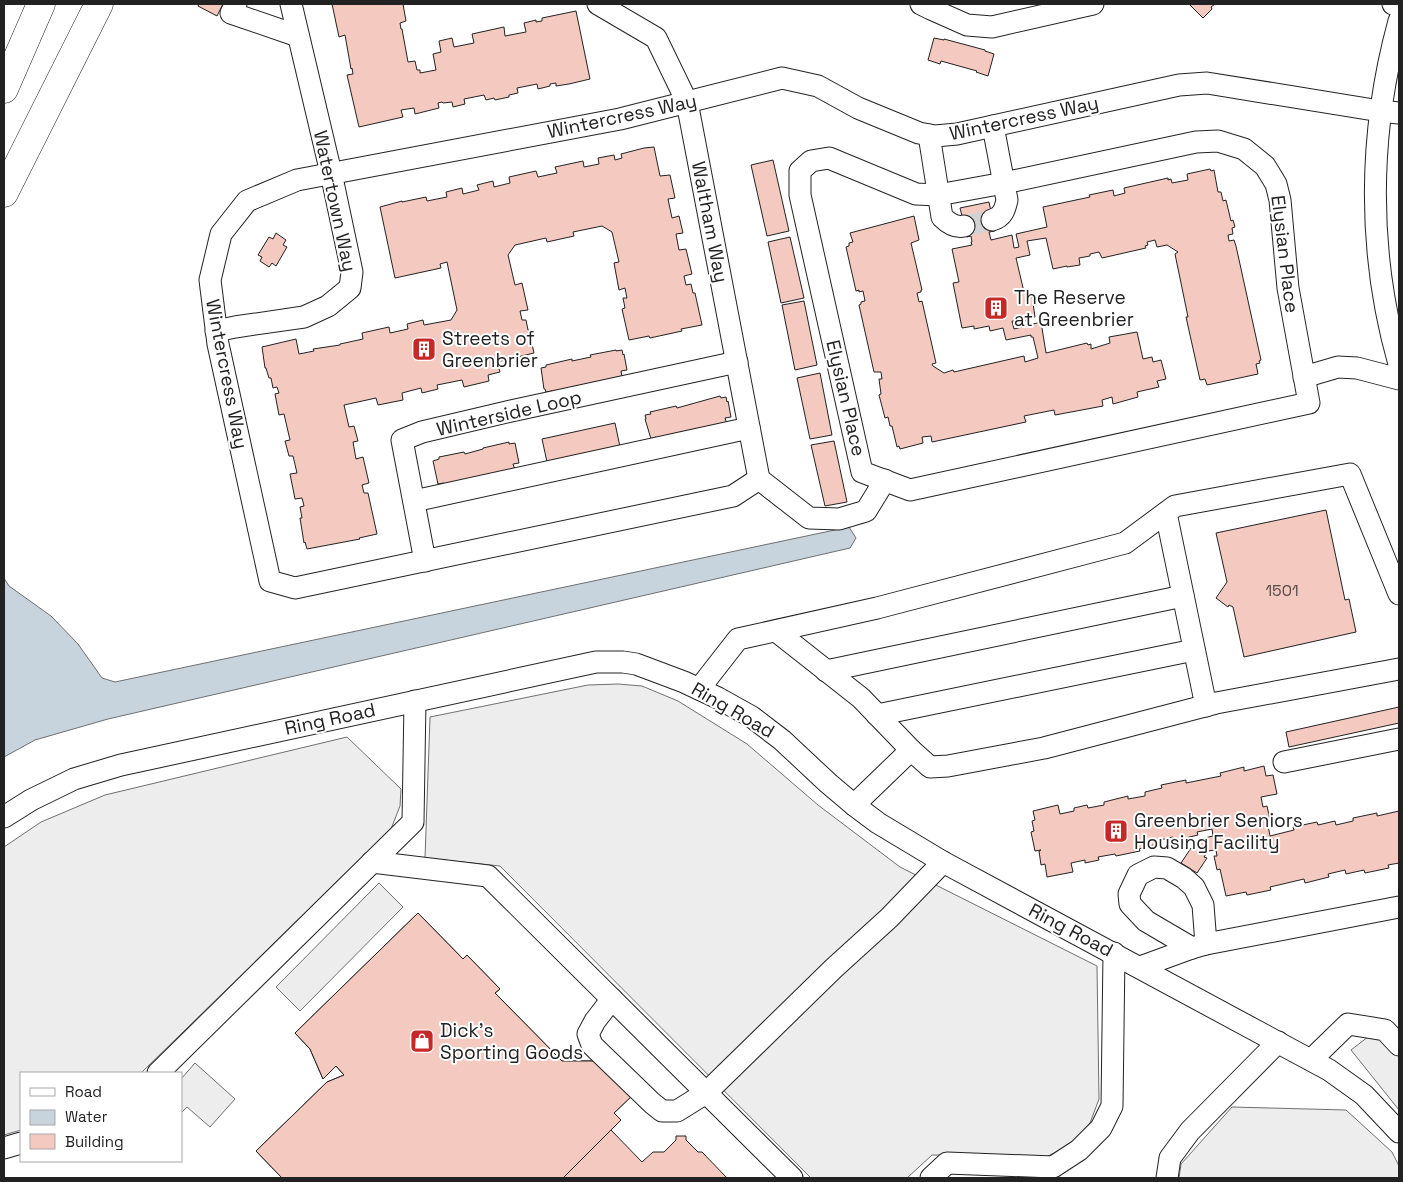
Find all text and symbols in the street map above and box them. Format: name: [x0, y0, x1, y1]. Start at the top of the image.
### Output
street label: Wintercress Way: [545, 88, 699, 144]
street label: Wintercress Way: [947, 90, 1101, 146]
street label: Watertown Way: [308, 128, 362, 274]
street label: Waltham Way: [686, 159, 734, 285]
street label: Elysian Place: [1265, 194, 1305, 314]
place label: The Reserve at Greenbrier: [1014, 285, 1134, 332]
building icon: The Reserve at Greenbrier: [983, 295, 1009, 321]
street label: Wintercress Way: [200, 297, 254, 451]
place label: Streets of Greenbrier: [442, 326, 538, 373]
building icon: Streets of Greenbrier: [411, 336, 437, 362]
street label: Elysian Place: [820, 337, 872, 459]
street label: Winterside Loop: [434, 384, 584, 442]
house number: 1501: [1265, 580, 1299, 601]
street label: Ring Road: [687, 676, 779, 744]
street label: Ring Road: [282, 697, 378, 741]
place label: Greenbrier Seniors Housing Facility: [1134, 808, 1303, 855]
building icon: Greenbrier Seniors Housing Facility: [1103, 818, 1129, 844]
street label: Ring Road: [1025, 897, 1117, 963]
place label: Dick's Sporting Goods: [440, 1018, 583, 1065]
shop icon: Dick's Sporting Goods: [409, 1028, 435, 1054]
legend: [20, 1072, 182, 1162]
text: Road: [65, 1082, 102, 1101]
text: Water: [65, 1107, 108, 1126]
text: Building: [65, 1132, 124, 1151]

